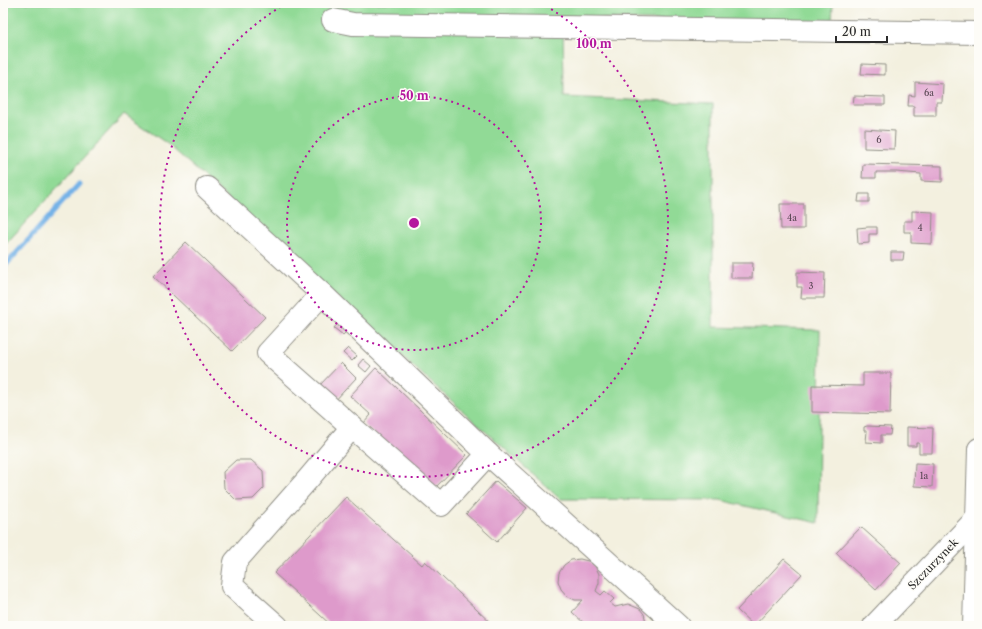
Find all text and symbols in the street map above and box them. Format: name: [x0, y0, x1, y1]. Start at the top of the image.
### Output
scale bar: [836, 18, 887, 44]
text: 20 m: [842, 24, 871, 39]
text: 100 m: [576, 36, 612, 51]
house number: 6a: [924, 87, 934, 98]
text: 50 m: [399, 88, 429, 103]
house number: 6: [876, 134, 882, 145]
house number: 4a: [787, 212, 797, 223]
centre of rings: [407, 216, 421, 230]
house number: 4: [917, 222, 923, 233]
house number: 3: [809, 280, 814, 291]
house number: 1a: [920, 470, 929, 481]
street label: Szczurzynek: [905, 535, 961, 593]

